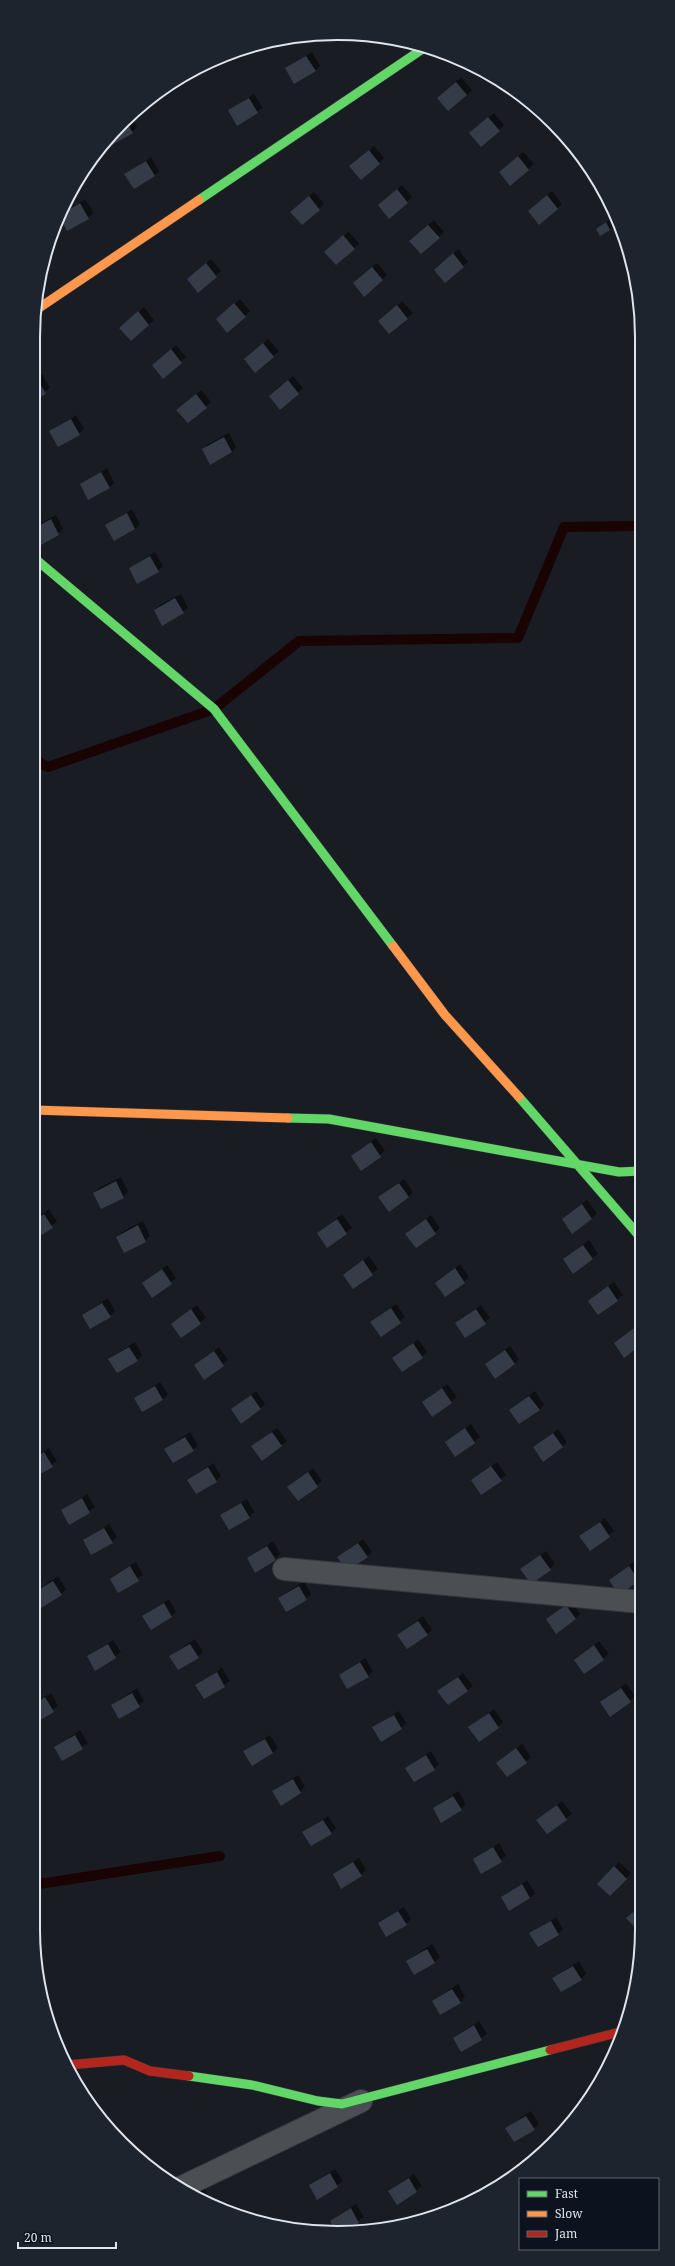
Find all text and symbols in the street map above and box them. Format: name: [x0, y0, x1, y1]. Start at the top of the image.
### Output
legend: [519, 2178, 659, 2250]
text: Fast: [555, 2185, 578, 2202]
text: Slow: [555, 2205, 583, 2222]
scale bar: [18, 2224, 116, 2250]
text: Jam: [554, 2225, 577, 2242]
text: 20 m: [24, 2229, 52, 2246]

